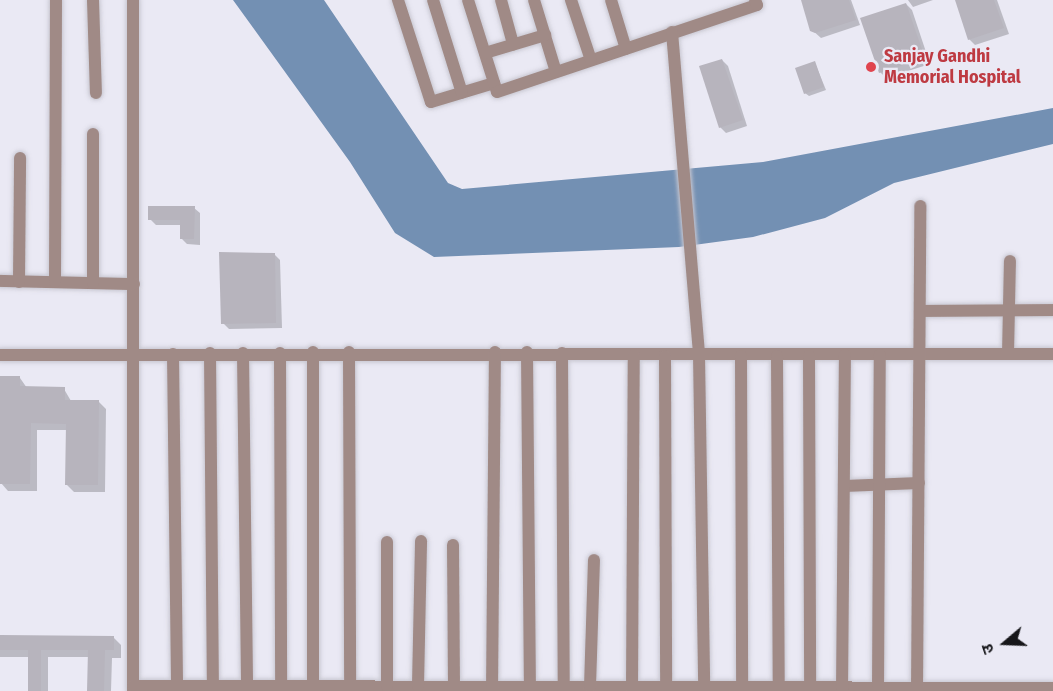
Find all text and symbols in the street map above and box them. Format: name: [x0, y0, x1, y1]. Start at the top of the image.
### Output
place label: Sanjay Gandhi Memorial Hospital: [884, 46, 1021, 88]
marker: Sanjay Gandhi Memorial Hospital: [862, 58, 880, 76]
north arrow: [975, 613, 1035, 673]
text: उ: [977, 641, 998, 657]

